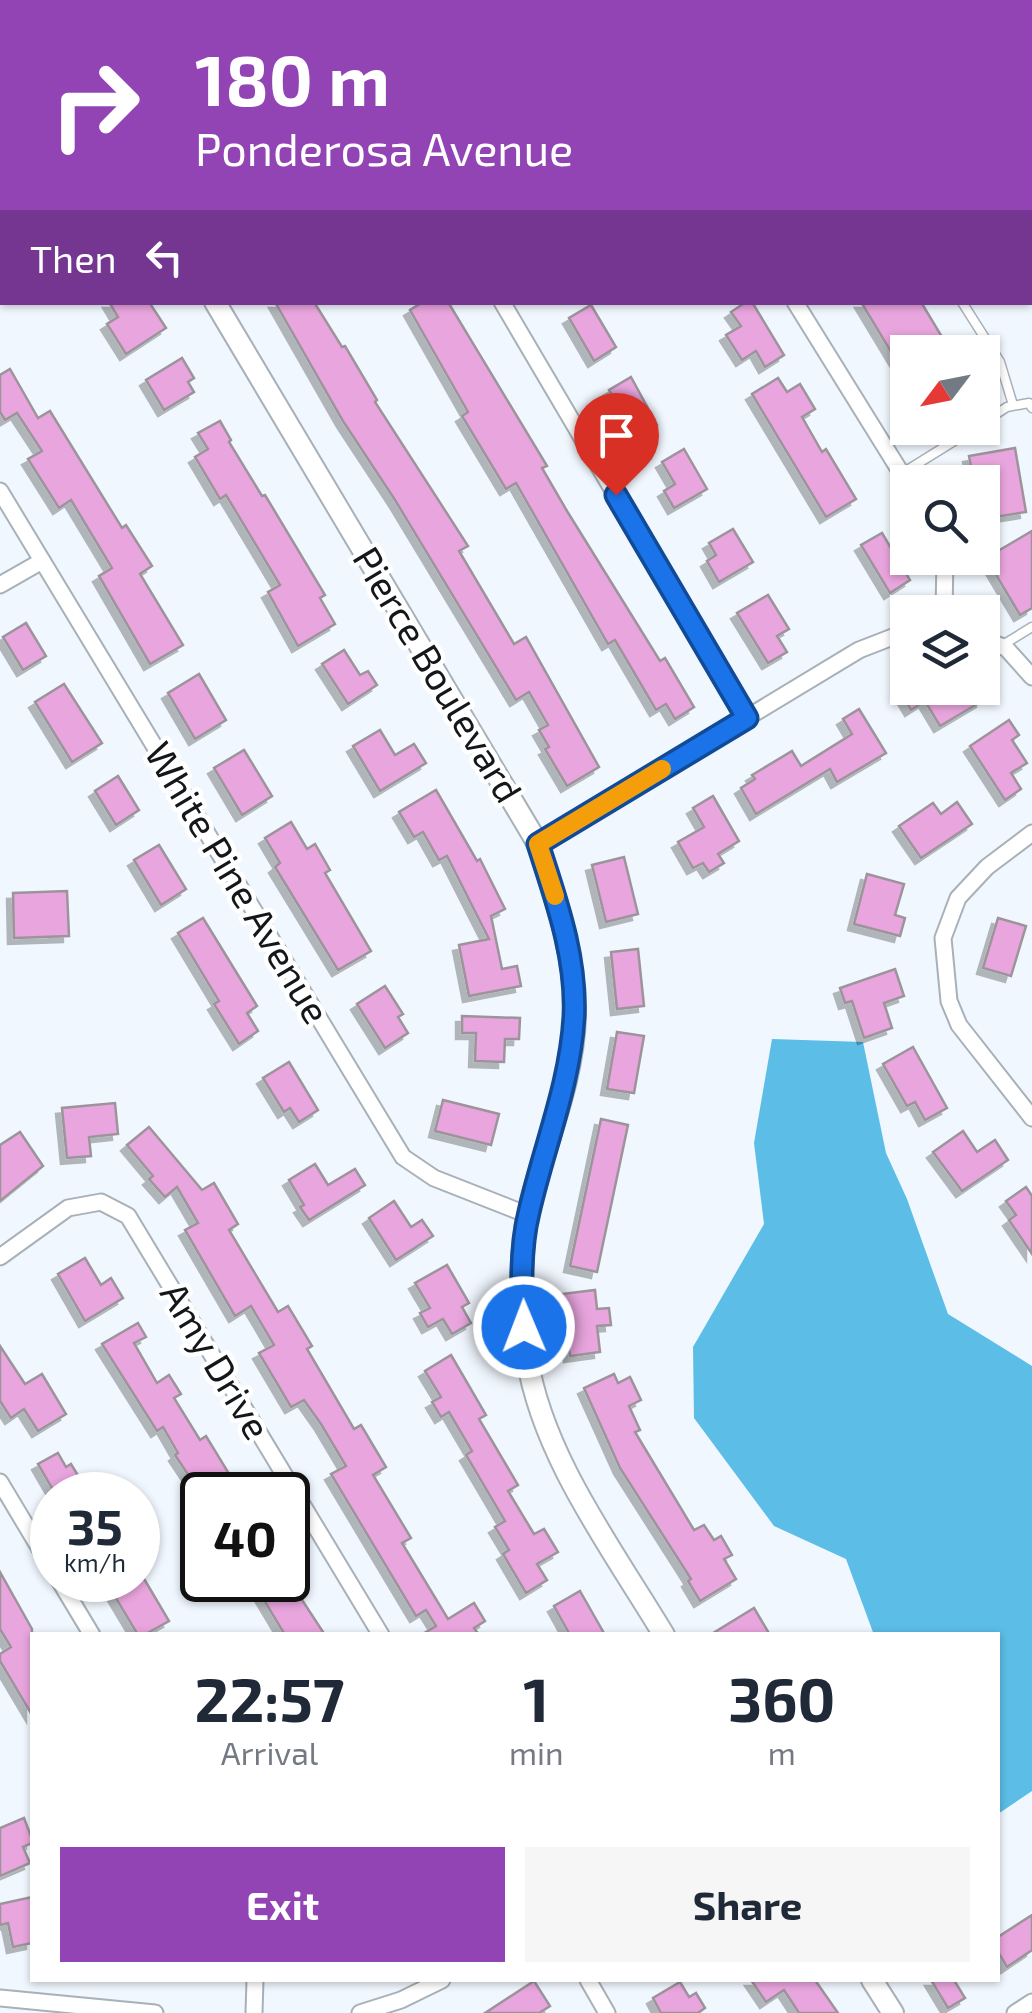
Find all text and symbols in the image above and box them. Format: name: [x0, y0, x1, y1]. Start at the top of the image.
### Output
text: 180 m: [195, 36, 390, 120]
icon: right: [30, 40, 160, 170]
text: Ponderosa Avenue: [195, 121, 573, 175]
icon: left: [137, 230, 192, 285]
text: Then: [30, 235, 117, 281]
north arrow: [890, 335, 1000, 445]
map controls: [890, 335, 1000, 705]
pin: [574, 393, 659, 496]
icon: arrive: [589, 408, 644, 463]
button: search: [890, 465, 1000, 575]
street label: Pierce Boulevard: [344, 538, 533, 810]
button: layers: [890, 595, 1000, 705]
street label: White Pine Avenue: [137, 733, 341, 1031]
street label: Amy Drive: [152, 1273, 281, 1447]
position arrow: [472, 1275, 576, 1379]
speed limit sign: 40: [180, 1472, 310, 1602]
text: 35: [67, 1495, 123, 1555]
text: km/h: [64, 1547, 126, 1577]
text: 22:57: [195, 1662, 345, 1734]
text: 1: [523, 1662, 549, 1734]
text: 360: [728, 1662, 835, 1734]
text: Arrival: [221, 1733, 318, 1771]
text: min: [509, 1733, 564, 1771]
text: m: [768, 1733, 796, 1771]
button: Exit: [60, 1847, 505, 1962]
button: Share: [525, 1847, 970, 1962]

